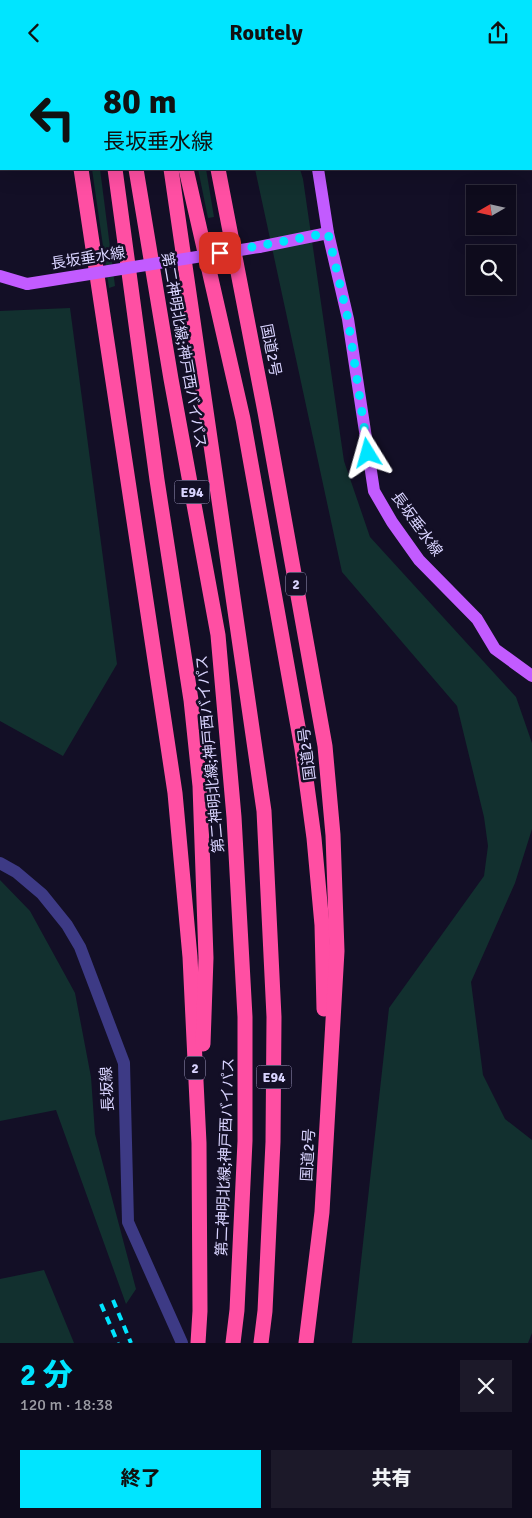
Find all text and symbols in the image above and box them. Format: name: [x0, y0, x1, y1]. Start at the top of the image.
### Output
icon: back: [20, 19, 48, 47]
text: Routely: [229, 19, 303, 46]
icon: share: [484, 19, 512, 47]
text: 80 m: [103, 80, 177, 123]
icon: left: [20, 85, 85, 150]
text: 長坂垂水線: [103, 128, 213, 155]
north arrow: [466, 185, 516, 235]
map controls: [466, 185, 516, 295]
pin: [199, 232, 241, 274]
icon: arrive: [206, 239, 234, 267]
street label: 長坂垂水線: [50, 243, 126, 273]
button: search: [466, 245, 516, 295]
street label: 第二神明北線;神戸西バイパス: [158, 251, 210, 449]
street label: 国道2号: [257, 322, 285, 378]
position arrow: [341, 426, 393, 478]
road number: E94: [174, 481, 210, 503]
street label: 長坂垂水線: [388, 488, 446, 560]
road number: 2: [286, 573, 306, 595]
street label: 第二神明北線;神戸西バイパス: [192, 654, 228, 854]
street label: 国道2号: [295, 727, 319, 781]
road number: 2: [185, 1056, 205, 1079]
street label: 第二神明北線;神戸西バイパス: [213, 1057, 237, 1257]
road number: E94: [256, 1065, 292, 1089]
street label: 長坂線: [97, 1066, 117, 1112]
street label: 国道2号: [298, 1128, 318, 1182]
text: 2 分: [20, 1357, 73, 1394]
button: close: [460, 1360, 512, 1412]
text: 120 m · 18:38: [20, 1395, 113, 1415]
button: 終了: [20, 1450, 261, 1508]
button: 共有: [271, 1450, 512, 1508]

